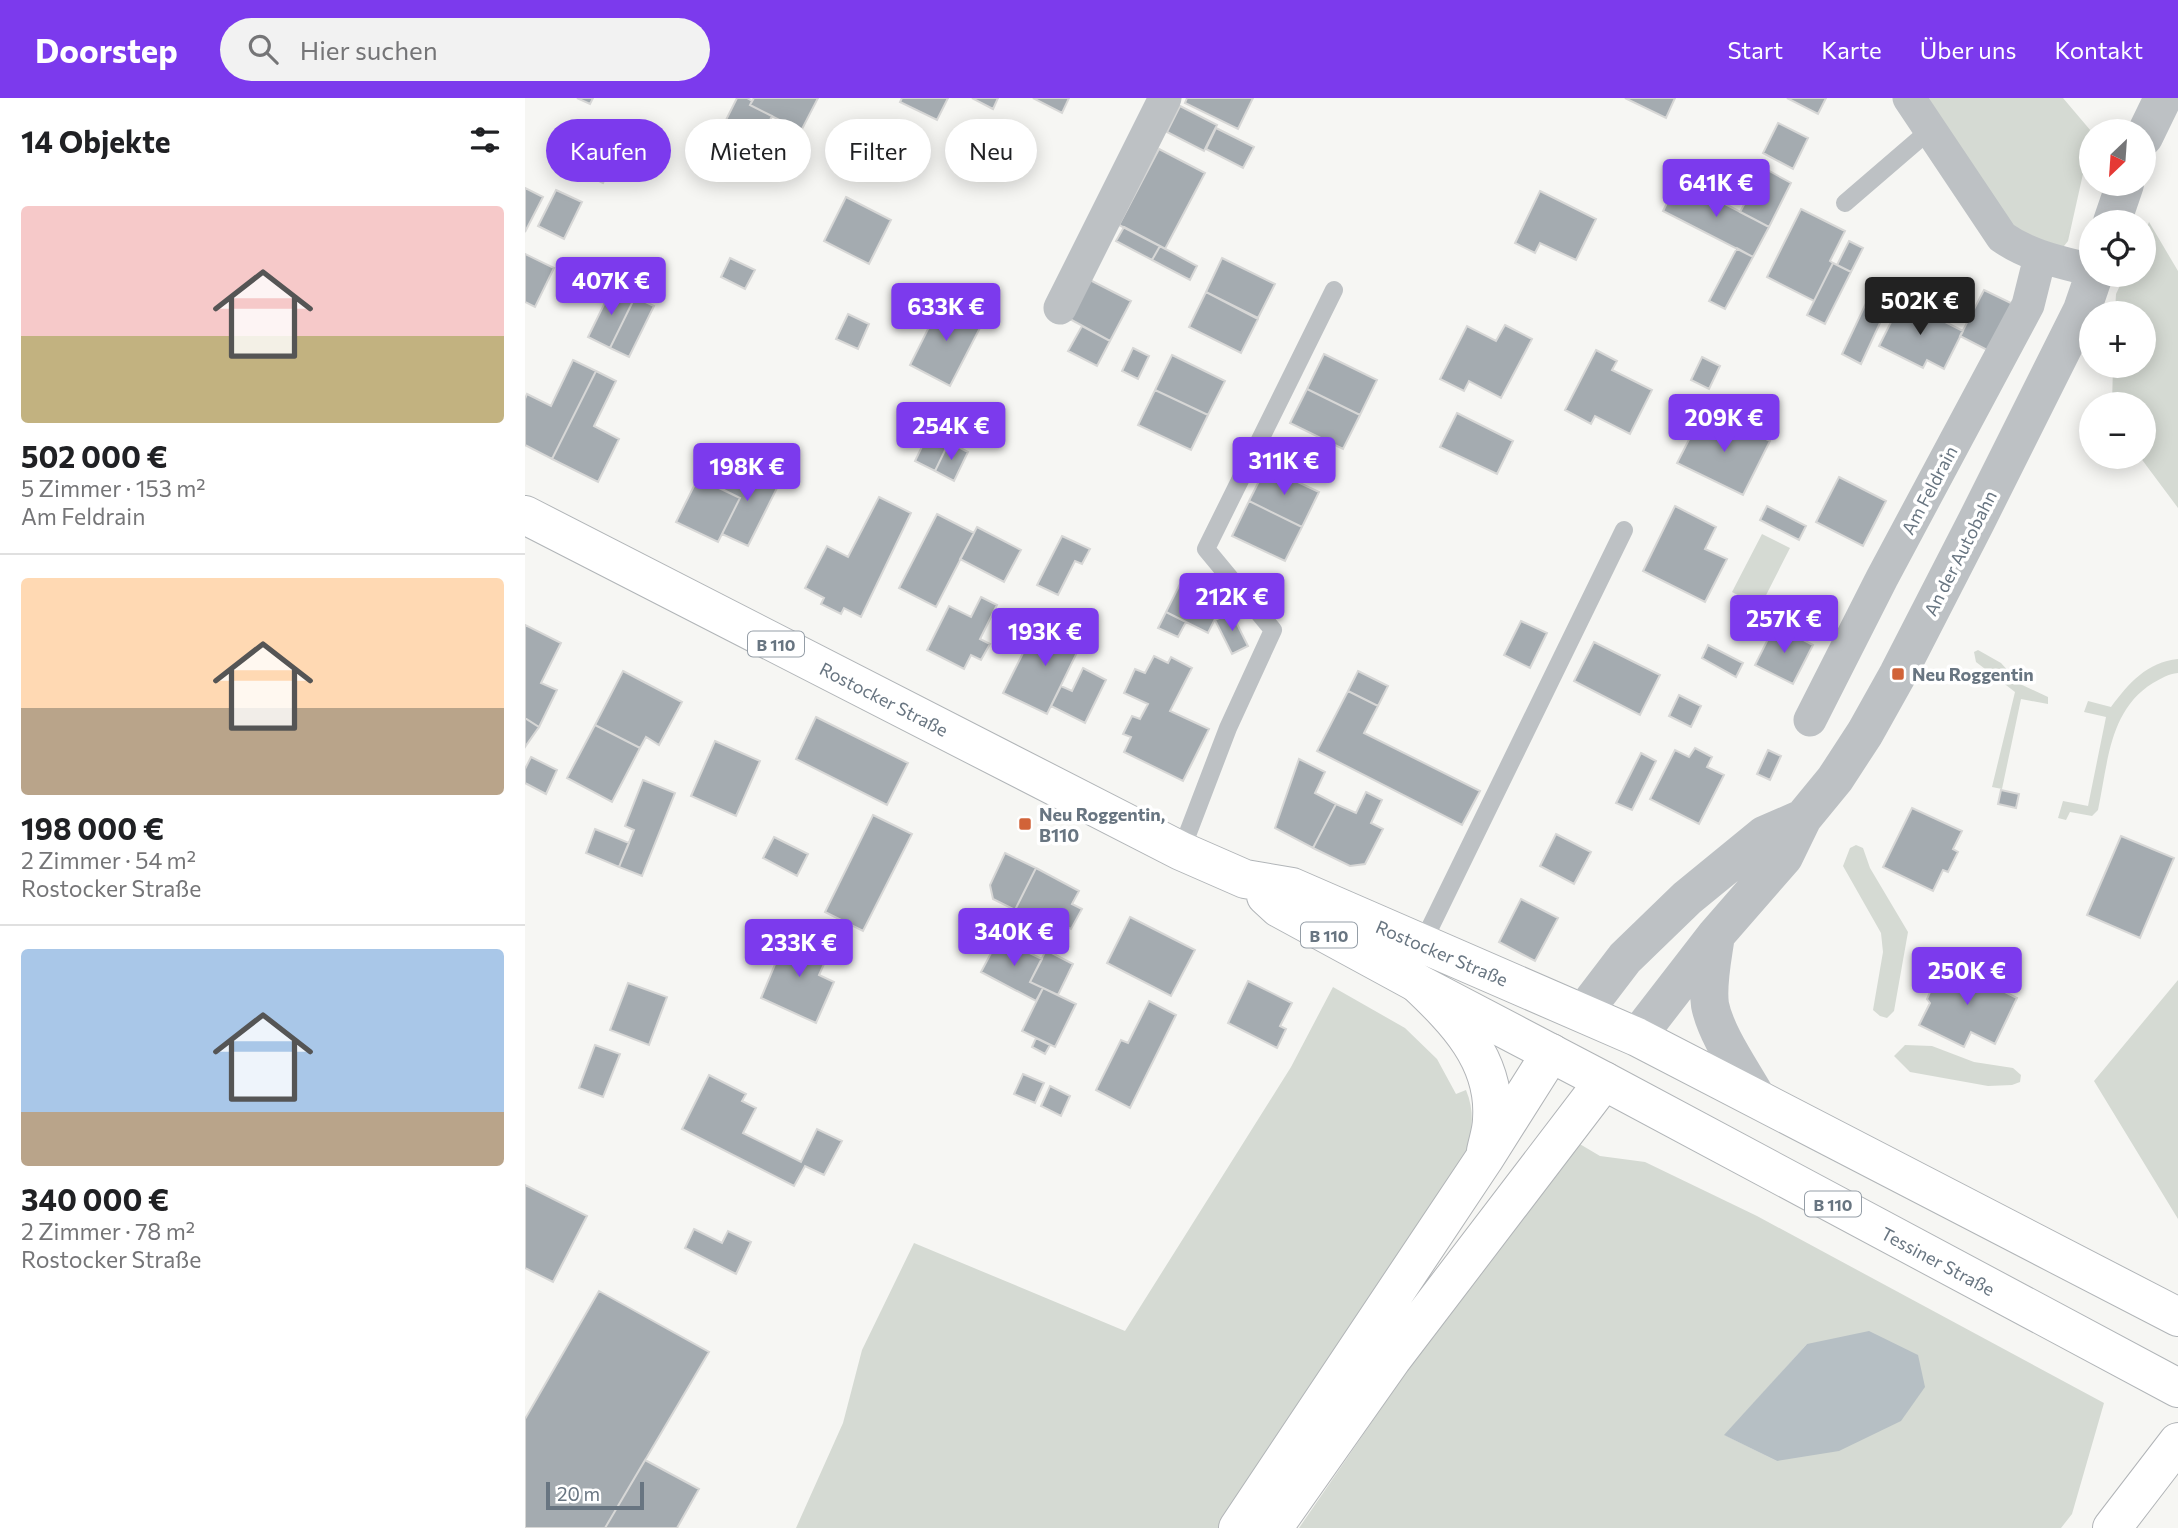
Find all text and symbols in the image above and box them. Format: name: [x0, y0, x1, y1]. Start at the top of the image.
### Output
search box: [220, 18, 710, 81]
text: Doorstep: [35, 29, 178, 70]
icon: search: [244, 30, 282, 68]
text: Hier suchen: [300, 34, 438, 65]
text: Start: [1728, 35, 1783, 64]
text: Karte: [1821, 35, 1882, 64]
text: Über uns: [1920, 35, 2016, 64]
text: Kontakt: [2054, 35, 2143, 64]
chip: Kaufen: [546, 119, 671, 182]
chip: Mieten: [685, 119, 811, 182]
chip: Filter: [825, 119, 931, 182]
chip: Neu: [945, 119, 1037, 182]
north arrow: [2079, 119, 2156, 196]
map controls: [2079, 119, 2156, 469]
icon: filters: [466, 121, 504, 159]
text: 14 Objekte: [21, 122, 171, 159]
pin: 641K €: [1659, 159, 1773, 219]
text: 641K €: [1679, 168, 1753, 196]
button: locate: [2079, 210, 2156, 287]
icon: home: [200, 251, 326, 377]
pin: 407K €: [554, 258, 668, 317]
text: 407K €: [572, 266, 650, 294]
pin: 502K €: [1863, 278, 1977, 337]
pin: 633K €: [889, 284, 1003, 343]
text: 502K €: [1881, 286, 1959, 314]
text: 633K €: [907, 292, 985, 320]
button: +: [2079, 301, 2156, 378]
button: −: [2079, 392, 2156, 469]
pin: 209K €: [1667, 394, 1781, 454]
pin: 254K €: [894, 402, 1008, 462]
text: 209K €: [1684, 403, 1764, 431]
text: 254K €: [912, 411, 990, 439]
text: 502 000 €: [21, 437, 168, 474]
pin: 311K €: [1227, 438, 1341, 497]
street label: Am Feldrain: [1896, 442, 1962, 538]
pin: 198K €: [690, 444, 804, 503]
text: 311K €: [1249, 446, 1319, 474]
text: 198K €: [709, 452, 785, 480]
text: 5 Zimmer · 153 m²: [21, 474, 206, 502]
street label: An der Autobahn: [1919, 487, 2001, 619]
text: Am Feldrain: [21, 502, 145, 530]
pin: 212K €: [1175, 574, 1289, 633]
text: 212K €: [1195, 582, 1269, 610]
pin: 257K €: [1727, 596, 1841, 655]
text: 257K €: [1746, 604, 1822, 632]
pin: 193K €: [988, 608, 1102, 668]
text: 193K €: [1008, 617, 1082, 645]
icon: home: [200, 623, 326, 749]
road number: B 110: [748, 632, 804, 656]
street label: Rostocker Straße: [816, 657, 952, 741]
place label: Neu Roggentin: [1912, 663, 2034, 685]
marker: Neu Roggentin: [1890, 666, 1906, 682]
place label: Neu Roggentin, B110: [1039, 803, 1165, 846]
text: 198 000 €: [21, 809, 164, 846]
marker: Neu Roggentin, B110: [1017, 816, 1033, 832]
text: 2 Zimmer · 54 m²: [21, 846, 196, 874]
text: Rostocker Straße: [21, 874, 201, 902]
pin: 340K €: [957, 908, 1071, 968]
street label: Rostocker Straße: [1373, 915, 1511, 991]
text: 340K €: [974, 917, 1054, 945]
pin: 233K €: [742, 920, 856, 979]
road number: B 110: [1301, 922, 1357, 948]
text: 233K €: [761, 928, 837, 956]
pin: 250K €: [1910, 948, 2024, 1007]
text: 250K €: [1928, 956, 2006, 984]
icon: home: [200, 994, 326, 1120]
text: 340 000 €: [21, 1180, 169, 1217]
road number: B 110: [1805, 1192, 1861, 1216]
text: 2 Zimmer · 78 m²: [21, 1217, 195, 1245]
street label: Tessiner Straße: [1877, 1222, 1999, 1300]
text: Rostocker Straße: [21, 1245, 201, 1273]
scale bar: [546, 1479, 644, 1511]
text: 20 m: [557, 1482, 600, 1505]

